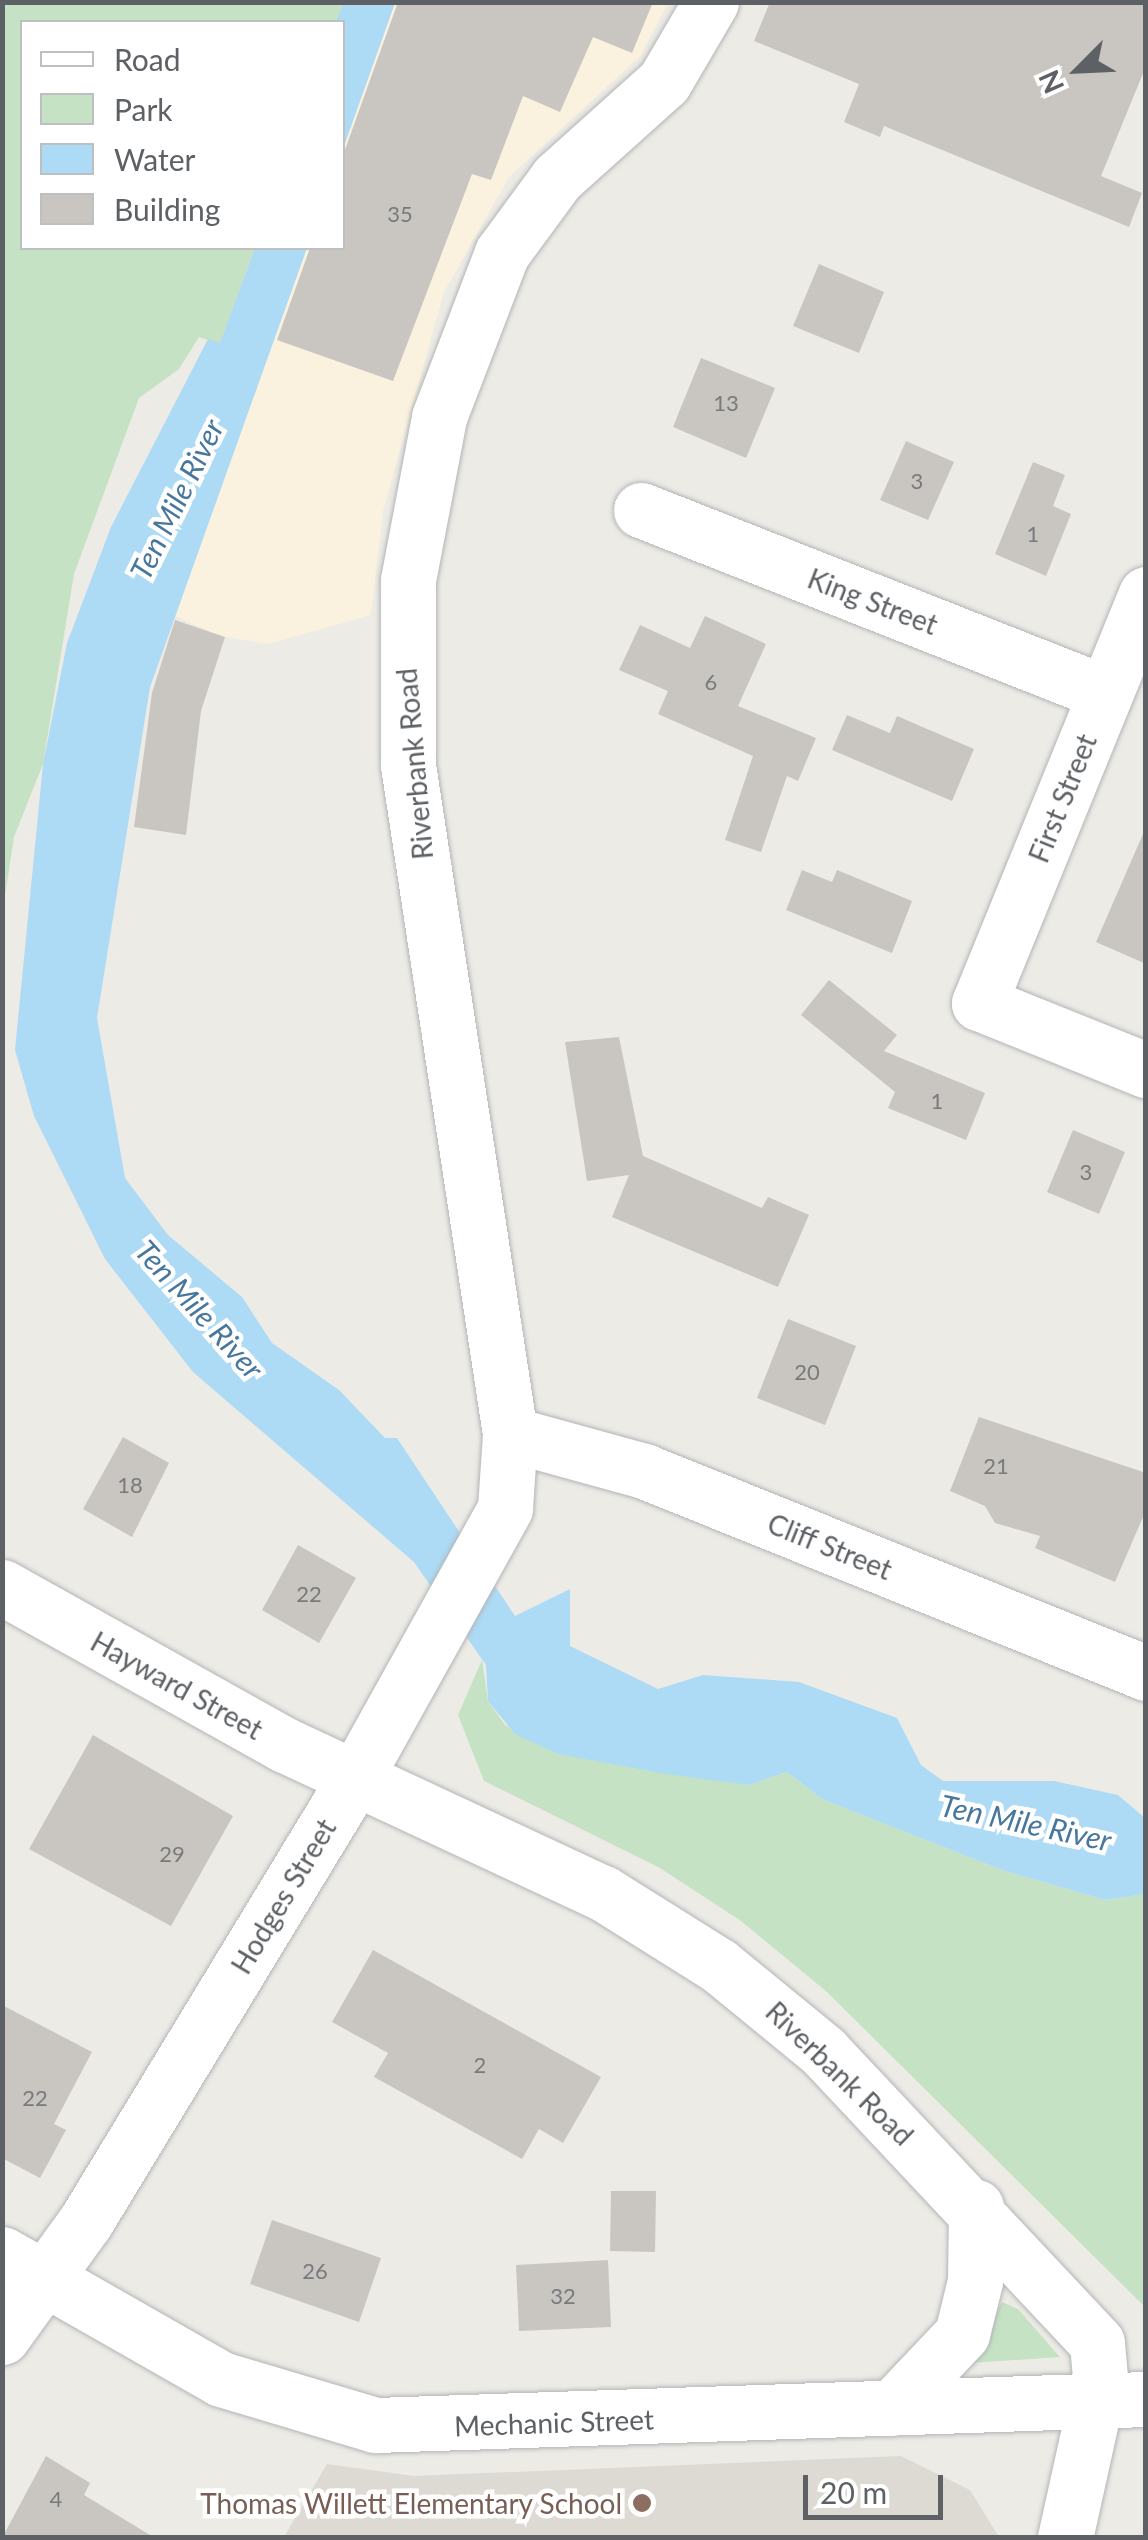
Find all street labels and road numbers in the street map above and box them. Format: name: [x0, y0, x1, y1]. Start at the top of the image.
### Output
street label: King Street: [803, 561, 943, 641]
street label: Riverbank Road: [389, 667, 439, 861]
street label: First Street: [1021, 729, 1103, 867]
street label: Cliff Street: [763, 1506, 897, 1586]
street label: Hayward Street: [85, 1624, 269, 1746]
street label: Hodges Street: [224, 1813, 342, 1979]
street label: Riverbank Road: [759, 1994, 921, 2152]
street label: Mechanic Street: [454, 2402, 654, 2442]

